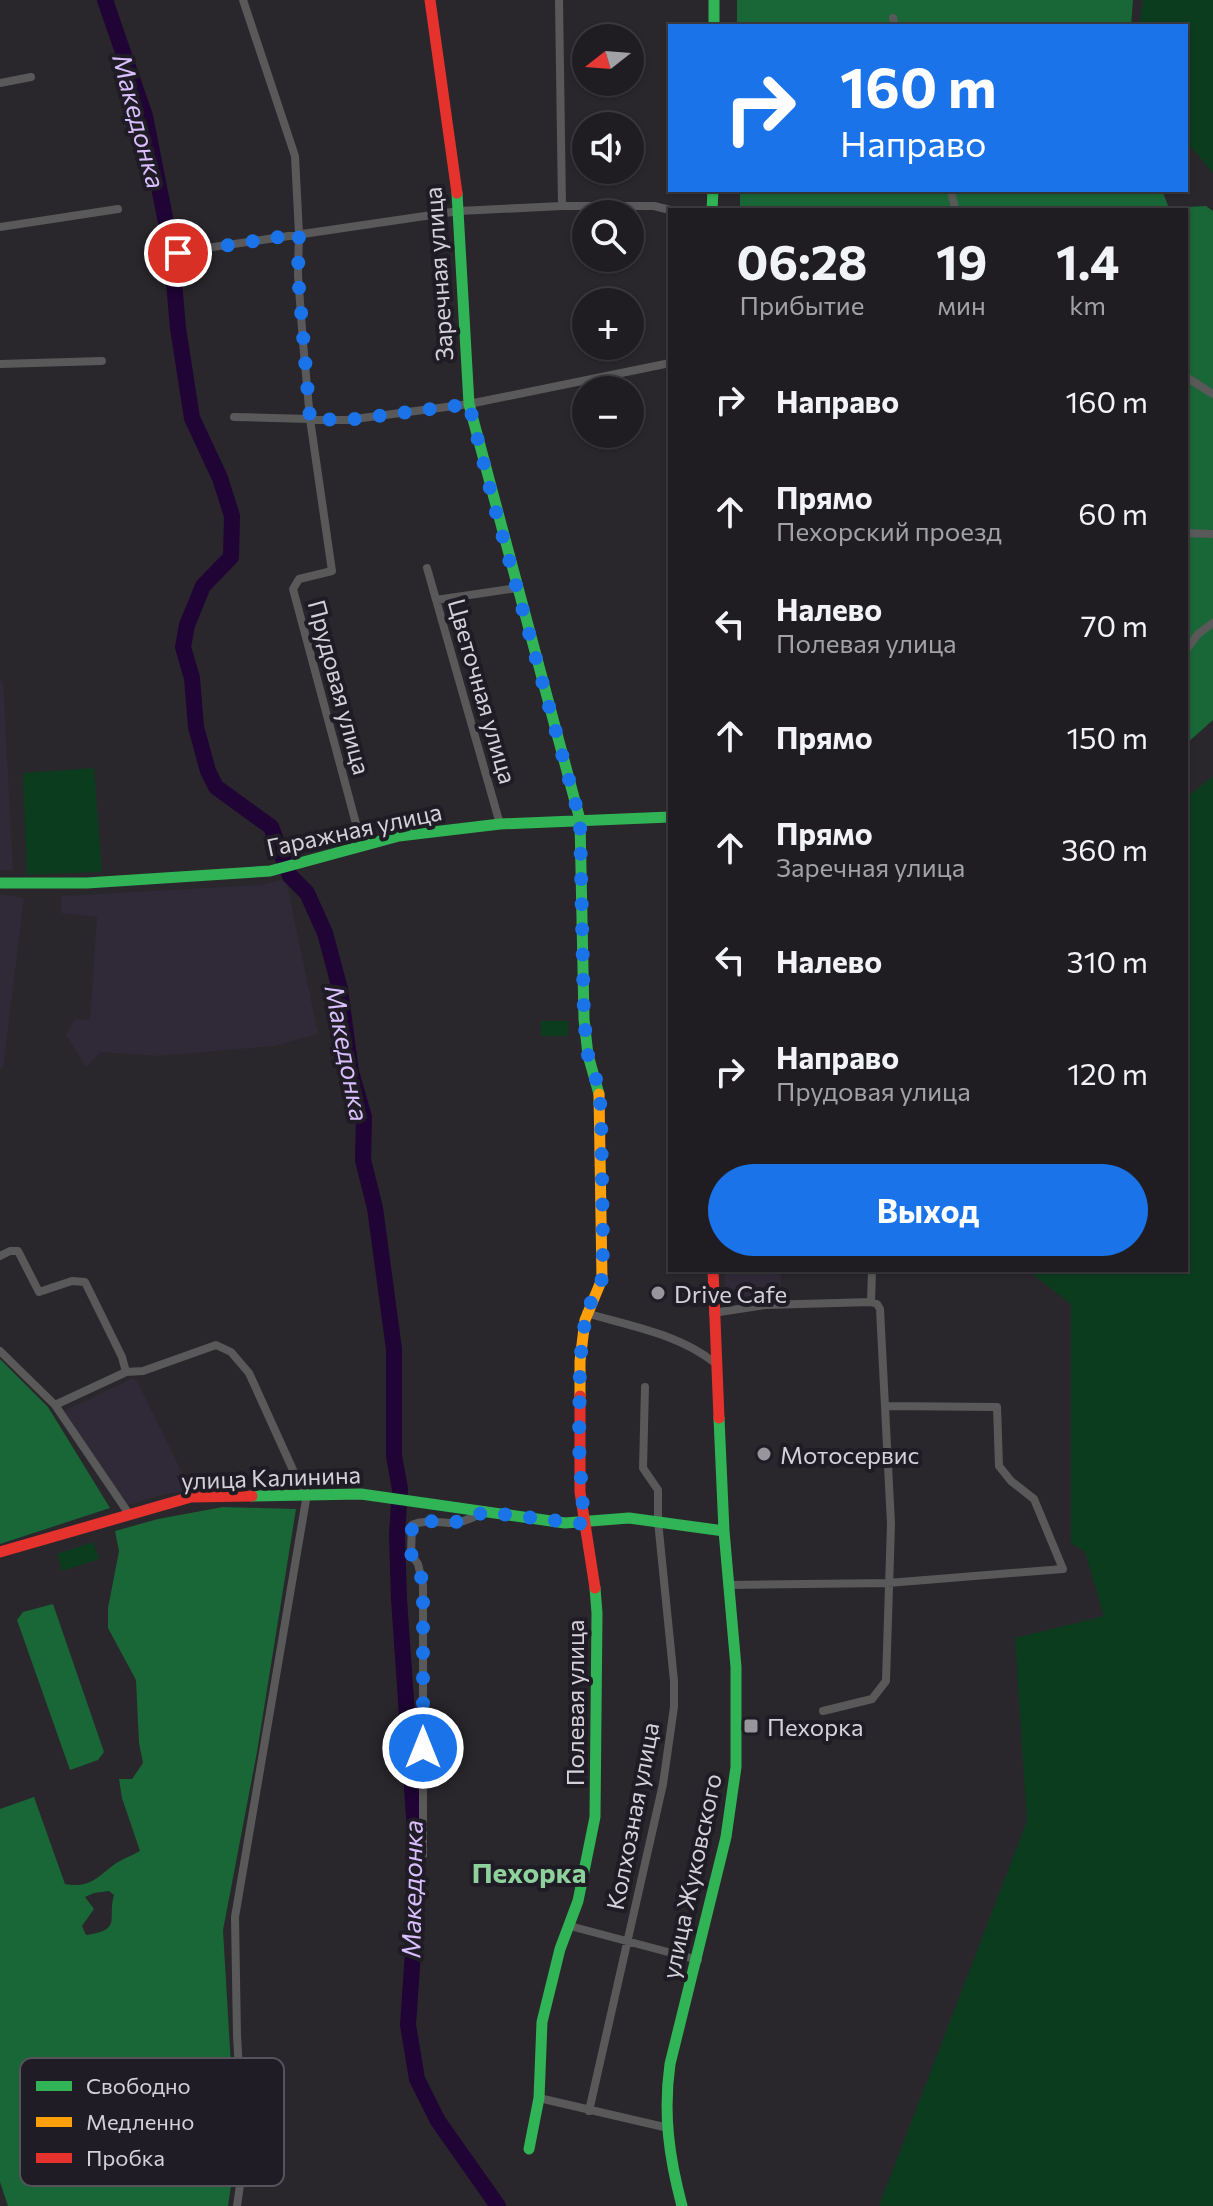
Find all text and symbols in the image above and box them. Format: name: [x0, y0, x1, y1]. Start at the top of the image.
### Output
north arrow: [572, 24, 644, 96]
map controls: [572, 24, 644, 448]
water label: Македонка: [107, 50, 173, 192]
text: 160 m: [840, 51, 997, 120]
icon: right: [708, 56, 812, 160]
button: sound: [572, 112, 644, 184]
text: Направо: [840, 120, 986, 164]
street label: Заречная улица: [417, 186, 459, 362]
button: search: [572, 200, 644, 272]
pin: [144, 219, 212, 287]
icon: arrive: [156, 231, 200, 275]
text: 06:28: [737, 231, 867, 290]
text: 19: [936, 231, 987, 290]
text: 1.4: [1056, 231, 1119, 290]
button: +: [572, 288, 644, 360]
text: Прибытие: [740, 289, 865, 320]
text: мин: [938, 289, 986, 320]
text: km: [1069, 289, 1106, 320]
button: −: [572, 376, 644, 448]
icon: right: [708, 378, 752, 422]
text: Направо: [776, 382, 899, 419]
text: 160 m: [1065, 382, 1148, 419]
text: Прямо: [776, 478, 873, 515]
icon: ahead: [708, 490, 752, 534]
text: 60 m: [1078, 494, 1148, 531]
text: Пехорский проезд: [776, 515, 1002, 546]
text: Налево: [776, 590, 882, 627]
street label: Цветочная улица: [443, 595, 523, 787]
street label: Прудовая улица: [303, 596, 377, 778]
icon: left: [708, 602, 752, 646]
text: 70 m: [1081, 606, 1148, 643]
text: Полевая улица: [776, 627, 957, 658]
icon: ahead: [708, 714, 752, 758]
text: Прямо: [776, 718, 873, 755]
text: 150 m: [1066, 718, 1148, 755]
street label: Гаражная улица: [264, 796, 444, 862]
text: Прямо: [776, 814, 873, 851]
icon: ahead: [708, 826, 752, 870]
text: 360 m: [1061, 830, 1148, 867]
text: Заречная улица: [776, 851, 965, 882]
icon: left: [708, 938, 752, 982]
text: Налево: [776, 942, 882, 979]
text: 310 m: [1067, 942, 1148, 979]
water label: Македонка: [320, 982, 376, 1124]
text: Направо: [776, 1038, 899, 1075]
icon: right: [708, 1050, 752, 1094]
text: 120 m: [1067, 1054, 1148, 1091]
text: Прудовая улица: [776, 1075, 971, 1106]
button: Выход: [708, 1164, 1148, 1256]
place label: Drive Cafe: [674, 1279, 787, 1308]
marker: Drive Cafe: [649, 1284, 667, 1302]
place label: Мотосервис: [780, 1440, 919, 1469]
marker: Мотосервис: [755, 1445, 773, 1463]
street label: улица Калинина: [181, 1459, 361, 1495]
street label: Полевая улица: [560, 1620, 589, 1786]
position arrow: [381, 1706, 465, 1790]
place label: Пехорка: [767, 1712, 863, 1741]
marker: Пехорка: [742, 1717, 760, 1735]
street label: Колхозная улица: [600, 1720, 664, 1912]
street label: улица Жуковского: [655, 1771, 727, 1981]
water label: Македонка: [394, 1820, 428, 1958]
district label: Пехорка: [472, 1855, 586, 1889]
legend: [20, 2058, 284, 2186]
text: Свободно: [86, 2072, 191, 2099]
text: Медленно: [86, 2108, 194, 2135]
text: Пробка: [86, 2144, 165, 2171]

